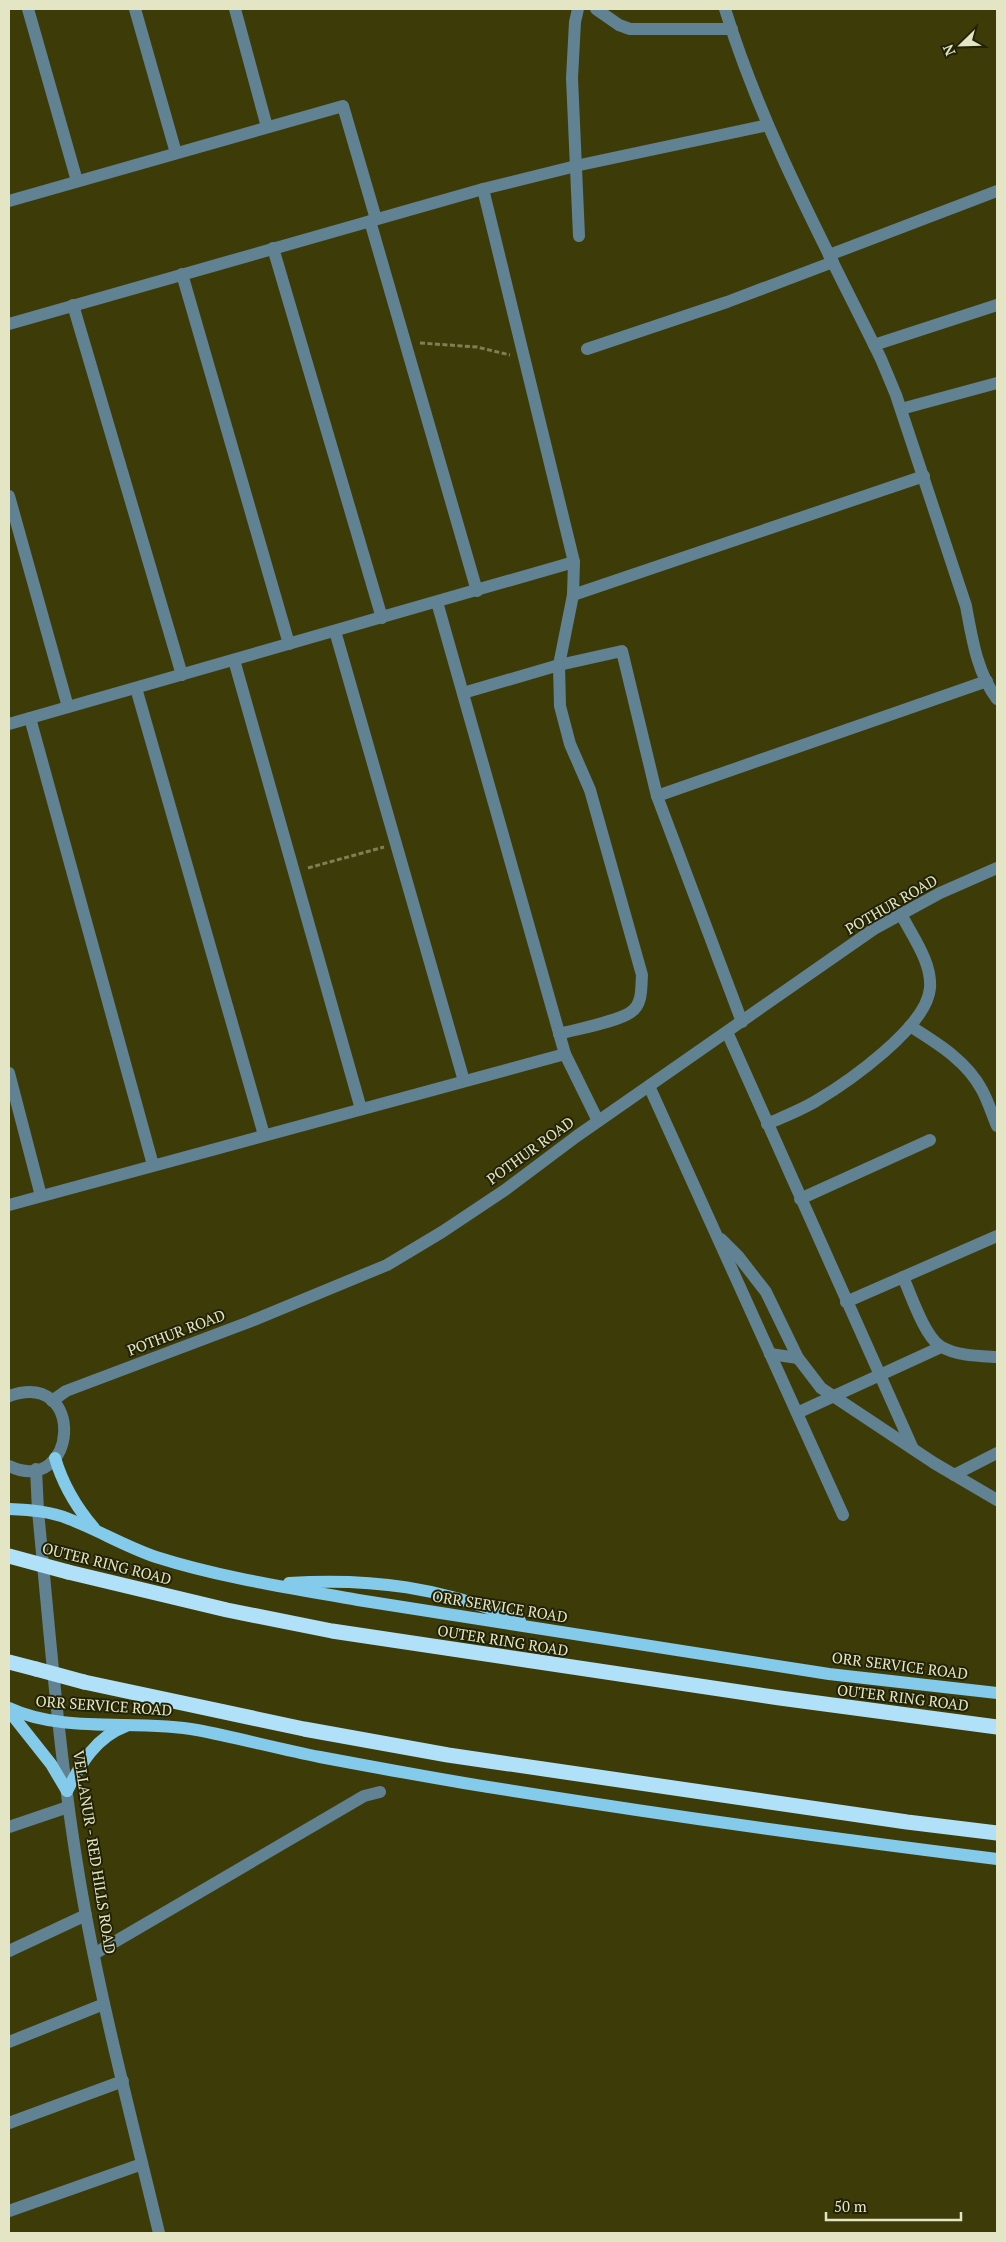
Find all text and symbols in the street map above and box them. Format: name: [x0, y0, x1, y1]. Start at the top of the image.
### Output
north arrow: [936, 20, 986, 70]
text: N: [938, 41, 959, 59]
street label: POTHUR ROAD: [841, 870, 941, 938]
street label: POTHUR ROAD: [482, 1112, 578, 1188]
street label: POTHUR ROAD: [124, 1304, 228, 1360]
street label: OUTER RING ROAD: [40, 1537, 174, 1589]
street label: ORR SERVICE ROAD: [431, 1585, 569, 1627]
street label: OUTER RING ROAD: [436, 1620, 570, 1660]
street label: ORR SERVICE ROAD: [831, 1647, 969, 1683]
street label: OUTER RING ROAD: [836, 1679, 970, 1715]
street label: ORR SERVICE ROAD: [35, 1690, 173, 1720]
street label: VELLANUR - RED HILLS ROAD: [69, 1749, 121, 1955]
scale bar: [826, 2190, 961, 2222]
text: 50 m: [834, 2196, 867, 2216]

